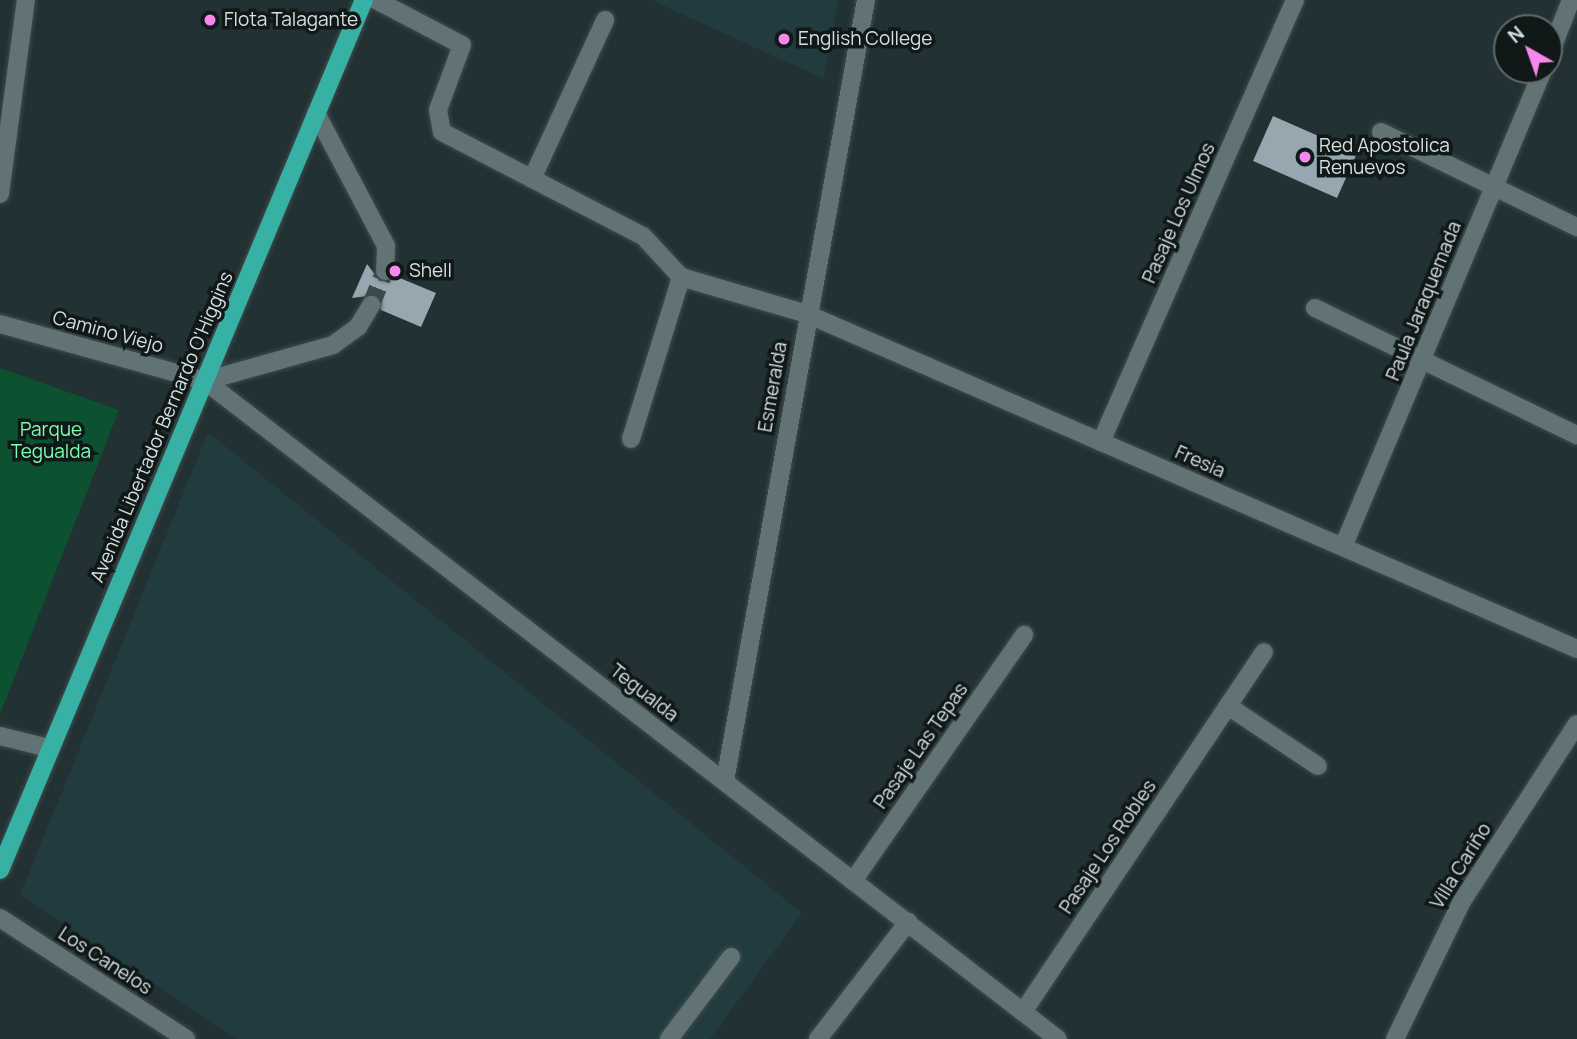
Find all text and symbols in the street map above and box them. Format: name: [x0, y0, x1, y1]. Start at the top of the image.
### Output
place label: Flota Talagante: [224, 9, 358, 31]
marker: Flota Talagante: [202, 12, 218, 28]
north arrow: [1493, 14, 1563, 84]
text: N: [1502, 20, 1529, 49]
place label: English College: [798, 28, 932, 50]
marker: English College: [776, 31, 792, 47]
place label: Red Apostolica Renuevos: [1319, 135, 1450, 179]
street label: Pasaje Los Ulmos: [1138, 139, 1220, 287]
marker: Red Apostolica Renuevos: [1297, 149, 1313, 165]
street label: Paula Jaraquemada: [1382, 218, 1466, 384]
place label: Shell: [409, 260, 452, 282]
marker: Shell: [387, 263, 403, 279]
street label: Avenida Libertador Bernardo O'Higgins: [86, 268, 238, 586]
street label: Camino Viejo: [50, 306, 166, 358]
street label: Esmeralda: [754, 340, 792, 434]
park label: Parque Tegualda: [11, 419, 91, 463]
street label: Fresia: [1171, 441, 1229, 483]
street label: Tegualda: [605, 659, 683, 727]
street label: Pasaje Las Tepas: [869, 679, 973, 813]
street label: Pasaje Los Robles: [1055, 776, 1161, 918]
street label: Villa Cariño: [1426, 819, 1496, 913]
street label: Los Canelos: [54, 922, 156, 1000]

